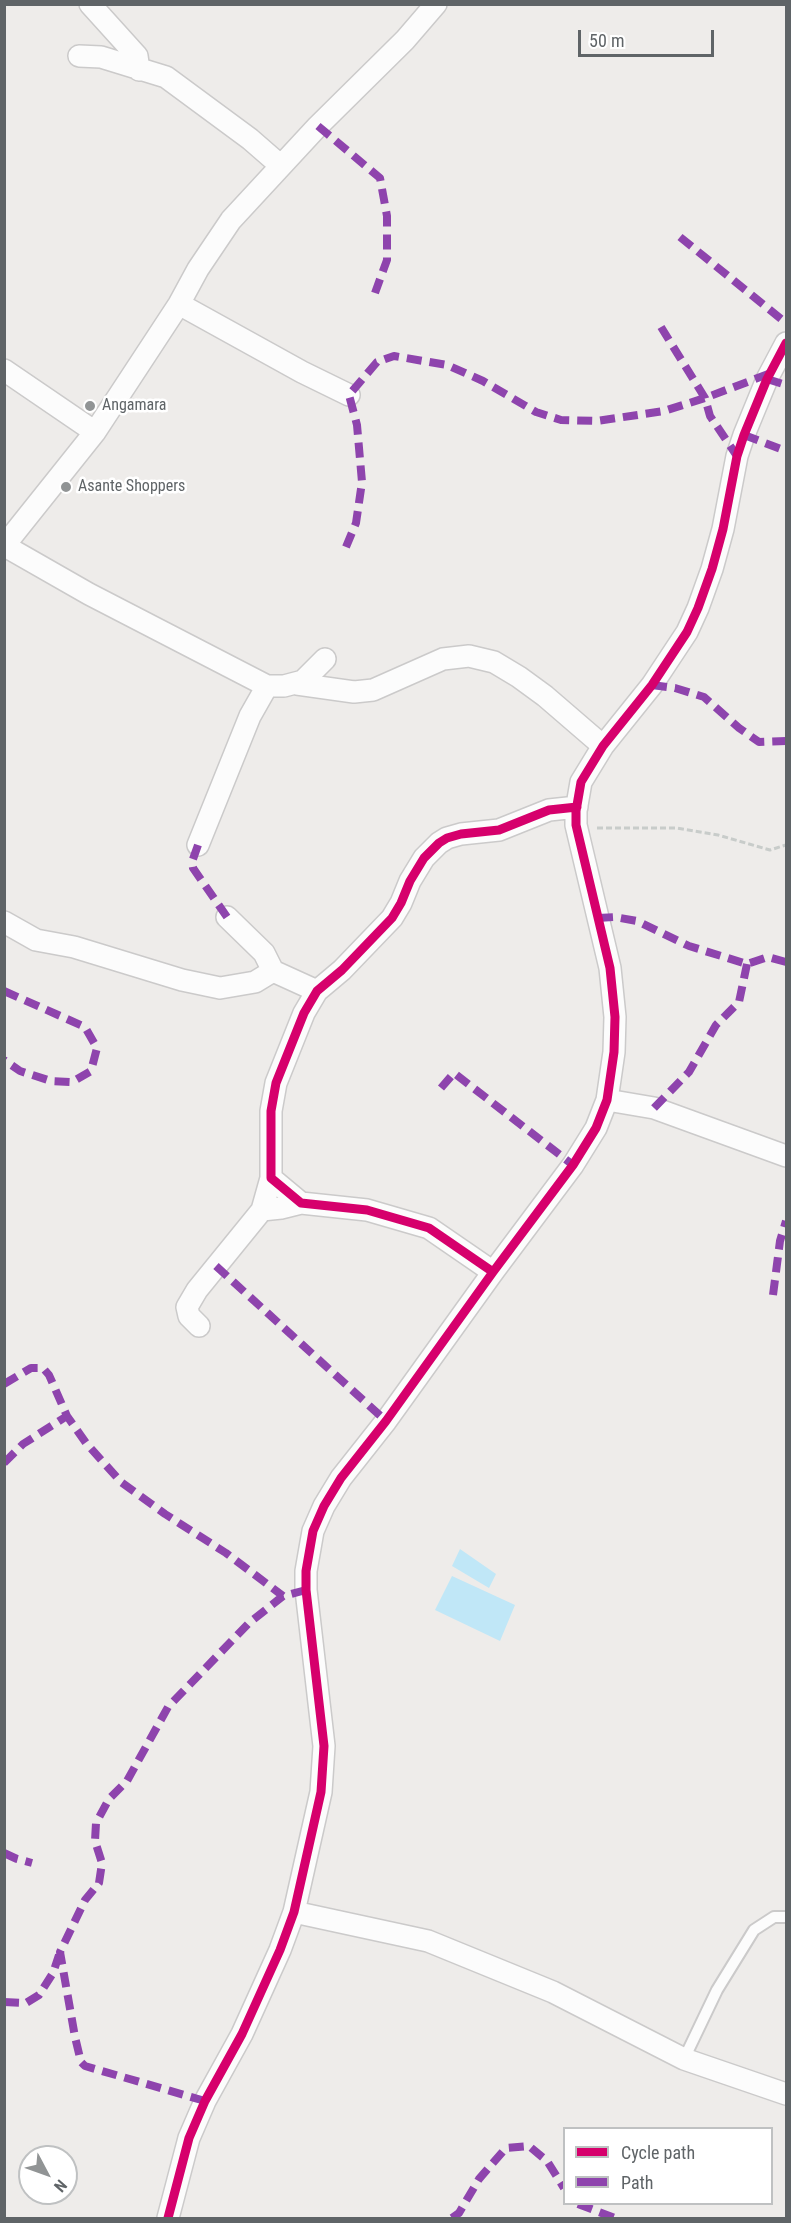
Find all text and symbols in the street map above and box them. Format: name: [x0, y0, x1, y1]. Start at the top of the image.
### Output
scale bar: [581, 18, 718, 56]
text: 50 m: [589, 30, 624, 51]
place label: Angamara: [102, 396, 166, 416]
marker: Angamara: [83, 399, 97, 413]
place label: Asante Shoppers: [78, 477, 185, 497]
marker: Asante Shoppers: [59, 480, 73, 494]
legend: [563, 2127, 773, 2205]
text: Cycle path: [621, 2142, 695, 2163]
north arrow: [18, 2145, 78, 2205]
text: Path: [621, 2172, 654, 2193]
text: N: [50, 2176, 71, 2196]

